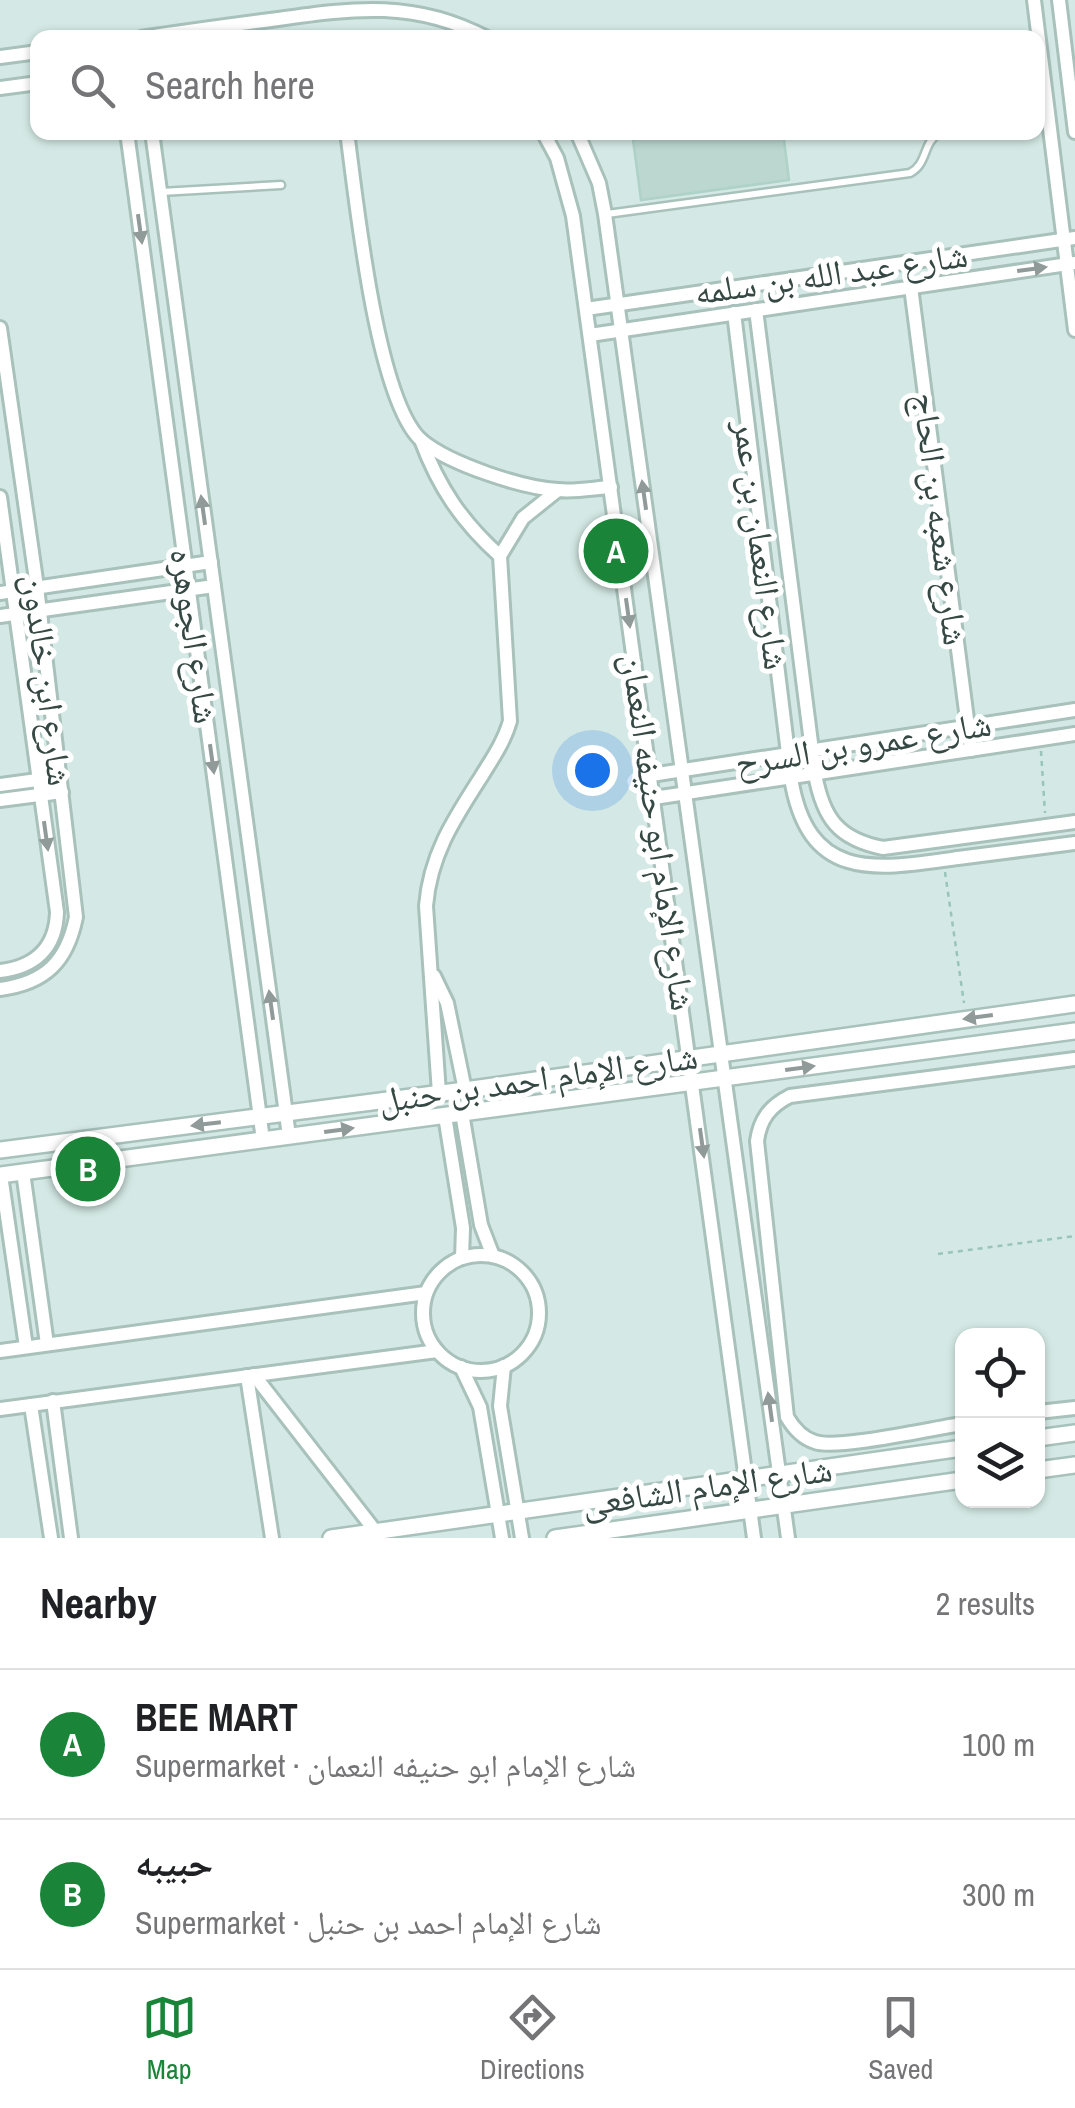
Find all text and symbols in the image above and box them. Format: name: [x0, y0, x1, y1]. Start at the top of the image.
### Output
search box: [30, 30, 1045, 140]
icon: search: [65, 58, 120, 113]
text: Search here: [145, 60, 315, 111]
one-way arrow: [132, 214, 148, 245]
street label: شارع عبد الله بن سلمه: [692, 231, 970, 315]
one-way arrow: [1017, 261, 1049, 276]
street label: شارع شعبه بن الحاج: [902, 390, 980, 648]
street label: شارع النعمان بن عمر: [723, 417, 801, 672]
one-way arrow: [636, 479, 652, 511]
one-way arrow: [195, 493, 211, 525]
pin: A: [584, 514, 648, 588]
street label: شارع الجوهره: [159, 546, 231, 726]
street label: شارع ابن خالدون: [12, 571, 84, 789]
one-way arrow: [621, 598, 637, 630]
street label: شارع الإمام ابو حنيفه النعمان: [611, 651, 707, 1013]
street label: شارع عمرو بن السرح: [732, 700, 994, 786]
one-way arrow: [204, 744, 220, 776]
your location: [567, 745, 618, 796]
one-way arrow: [39, 821, 55, 852]
one-way arrow: [263, 989, 279, 1020]
one-way arrow: [962, 1010, 994, 1026]
street label: شارع الإمام احمد بن حنبل: [375, 1032, 701, 1124]
one-way arrow: [785, 1060, 817, 1076]
one-way arrow: [189, 1116, 221, 1132]
one-way arrow: [324, 1121, 356, 1137]
one-way arrow: [694, 1128, 710, 1160]
pin: B: [56, 1132, 120, 1206]
map controls: [955, 1328, 1045, 1508]
button: locate: [955, 1328, 1045, 1418]
one-way arrow: [762, 1390, 778, 1422]
button: layers: [955, 1418, 1045, 1508]
street label: شارع الإمام الشافعى: [579, 1445, 835, 1527]
text: Nearby: [40, 1575, 157, 1631]
text: 2 results: [936, 1582, 1035, 1625]
text: BEE MART: [135, 1692, 298, 1743]
text: A: [63, 1723, 82, 1766]
text: 100 m: [962, 1723, 1035, 1766]
text: Supermarket · شارع الإمام ابو حنيفه النعمان: [135, 1744, 636, 1787]
text: حبيبه: [135, 1837, 213, 1888]
text: B: [63, 1873, 82, 1916]
text: 300 m: [962, 1873, 1035, 1916]
text: Supermarket · شارع الإمام احمد بن حنبل: [135, 1901, 601, 1944]
tab: Map: [142, 1990, 197, 2088]
tab: Directions: [480, 1990, 585, 2088]
tab: Saved: [868, 1990, 933, 2088]

